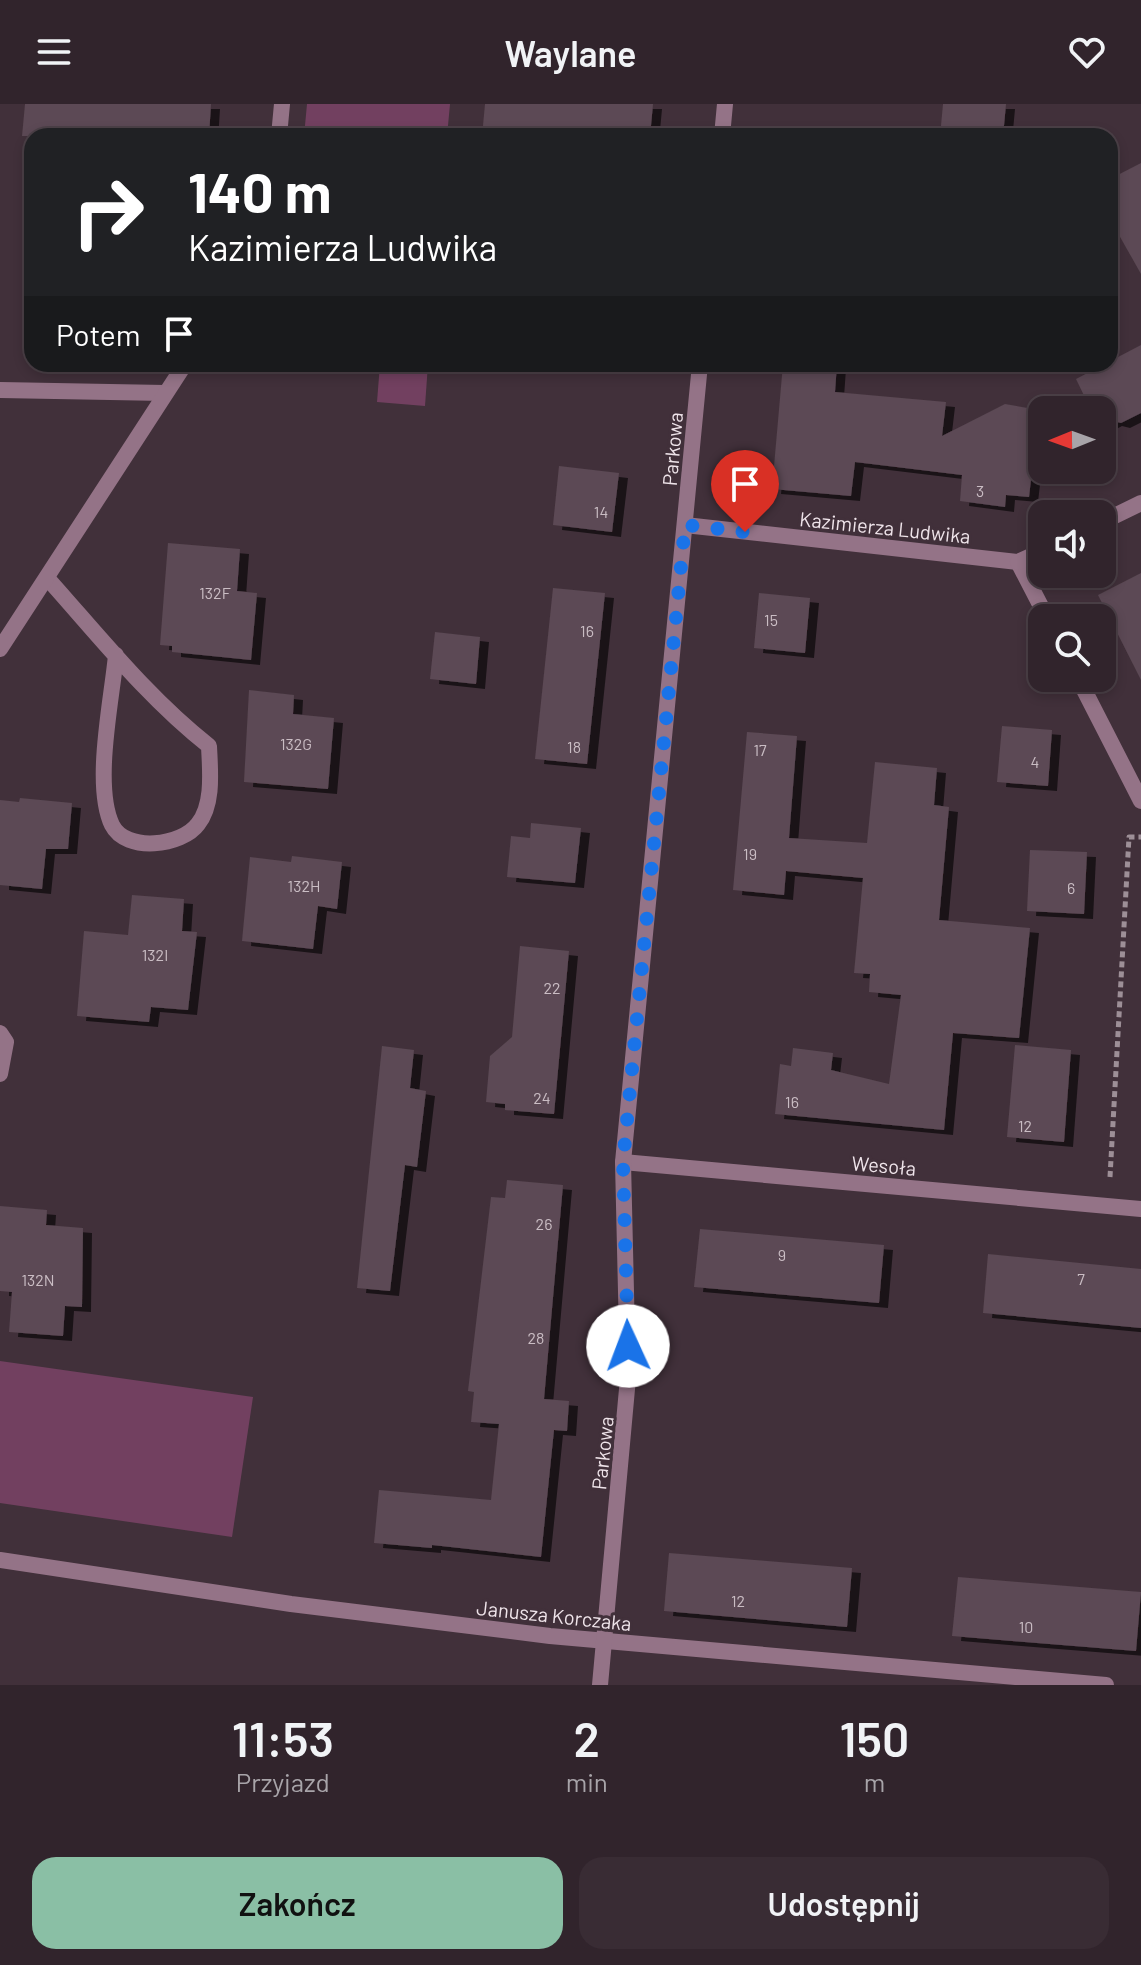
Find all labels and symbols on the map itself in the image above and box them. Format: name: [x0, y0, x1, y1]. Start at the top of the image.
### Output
north arrow: [1028, 396, 1116, 484]
street label: Parkowa: [657, 411, 687, 487]
pin: [711, 450, 779, 532]
house number: 3: [976, 481, 984, 500]
house number: 14: [594, 502, 608, 521]
street label: Kazimierza Ludwika: [798, 506, 972, 548]
house number: 132F: [199, 583, 231, 602]
house number: 15: [764, 610, 778, 629]
house number: 16: [580, 621, 594, 640]
house number: 132G: [280, 734, 312, 753]
house number: 18: [567, 737, 581, 756]
house number: 17: [753, 740, 767, 759]
house number: 4: [1031, 752, 1039, 771]
house number: 19: [743, 844, 757, 863]
house number: 132H: [288, 876, 320, 895]
house number: 6: [1067, 878, 1075, 897]
house number: 132I: [142, 945, 168, 964]
house number: 22: [543, 978, 561, 997]
house number: 24: [533, 1088, 551, 1107]
house number: 16: [785, 1092, 799, 1111]
house number: 12: [1018, 1116, 1032, 1135]
street label: Wesoła: [851, 1150, 917, 1180]
house number: 26: [536, 1214, 552, 1233]
house number: 9: [778, 1245, 786, 1264]
house number: 7: [1077, 1269, 1085, 1288]
house number: 132N: [21, 1270, 55, 1289]
position arrow: [586, 1304, 670, 1388]
house number: 28: [528, 1328, 544, 1347]
street label: Parkowa: [586, 1415, 618, 1491]
house number: 12: [731, 1591, 745, 1610]
street label: Janusza Korczaka: [475, 1595, 633, 1635]
house number: 10: [1019, 1617, 1033, 1636]

